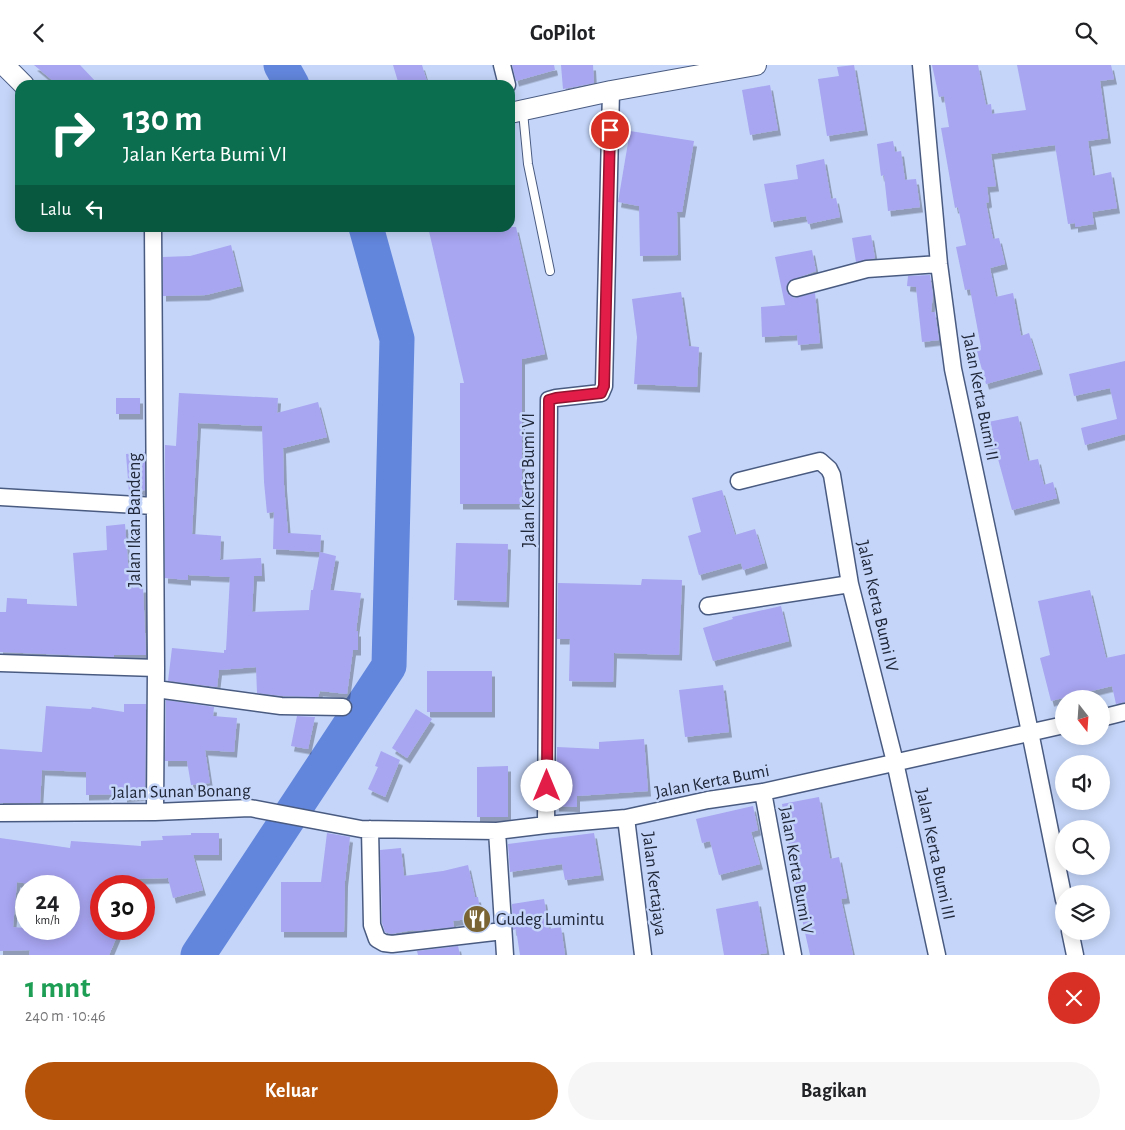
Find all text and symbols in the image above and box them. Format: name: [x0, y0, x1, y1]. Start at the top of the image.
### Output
icon: back: [25, 19, 53, 47]
icon: search: [1072, 19, 1100, 47]
text: GoPilot: [530, 22, 595, 44]
icon: right: [40, 100, 105, 165]
text: 130 m: [123, 102, 202, 137]
pin: [589, 109, 631, 151]
icon: arrive: [596, 116, 624, 144]
text: Jalan Kerta Bumi VI: [123, 143, 287, 165]
icon: left: [81, 195, 109, 223]
text: Lalu: [40, 200, 71, 219]
street label: Jalan Kerta Bumi II: [959, 332, 1001, 462]
street label: Jalan Kerta Bumi VI: [520, 413, 538, 547]
street label: Jalan Ikan Bandeng: [126, 453, 144, 587]
street label: Jalan Kerta Bumi IV: [853, 539, 901, 674]
north arrow: [1055, 690, 1110, 745]
map controls: [1055, 690, 1110, 940]
button: sound: [1055, 755, 1110, 810]
position arrow: [520, 759, 572, 811]
street label: Jalan Kerta Bumi: [653, 762, 771, 802]
street label: Jalan Sunan Bonang: [111, 782, 251, 802]
street label: Jalan Kerta Bumi III: [912, 787, 958, 922]
street label: Jalan Kerta Bumi V: [776, 805, 816, 936]
button: search: [1055, 820, 1110, 875]
street label: Jalan Kertajaya: [639, 831, 669, 937]
speed limit sign: 30: [90, 875, 155, 940]
button: layers: [1055, 885, 1110, 940]
text: 24: [35, 889, 60, 914]
restaurant icon: Gudeg Lumintu: [462, 904, 492, 934]
place label: Gudeg Lumintu: [496, 911, 604, 929]
text: km/h: [35, 914, 60, 926]
button: close: [1048, 972, 1100, 1024]
text: 1 mnt: [25, 973, 90, 1003]
text: 240 m · 10:46: [25, 1008, 106, 1024]
button: Keluar: [25, 1062, 558, 1120]
button: Bagikan: [568, 1062, 1100, 1120]

